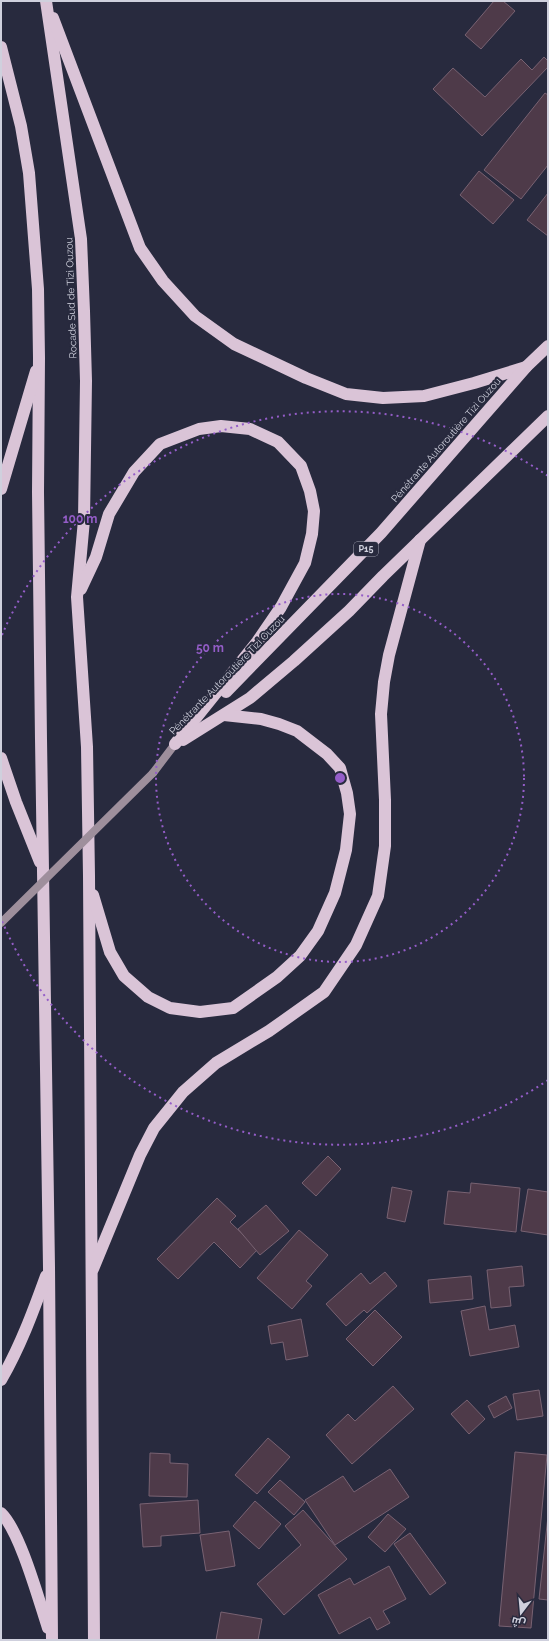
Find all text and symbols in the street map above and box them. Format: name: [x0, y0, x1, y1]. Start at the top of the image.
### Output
street label: Rocade Sud de Tizi Ouzou: [63, 237, 79, 359]
street label: Pénétrante Autoroutière Tizi Ouzou: [389, 376, 503, 504]
text: 100 m: [63, 512, 97, 526]
road number: P15: [354, 542, 378, 556]
street label: Pénétrante Autoroutière Tizi Ouzou: [167, 613, 287, 737]
text: 50 m: [196, 641, 224, 655]
centre of rings: [333, 771, 347, 785]
north arrow: [501, 1593, 541, 1633]
text: ش: [510, 1614, 527, 1630]

